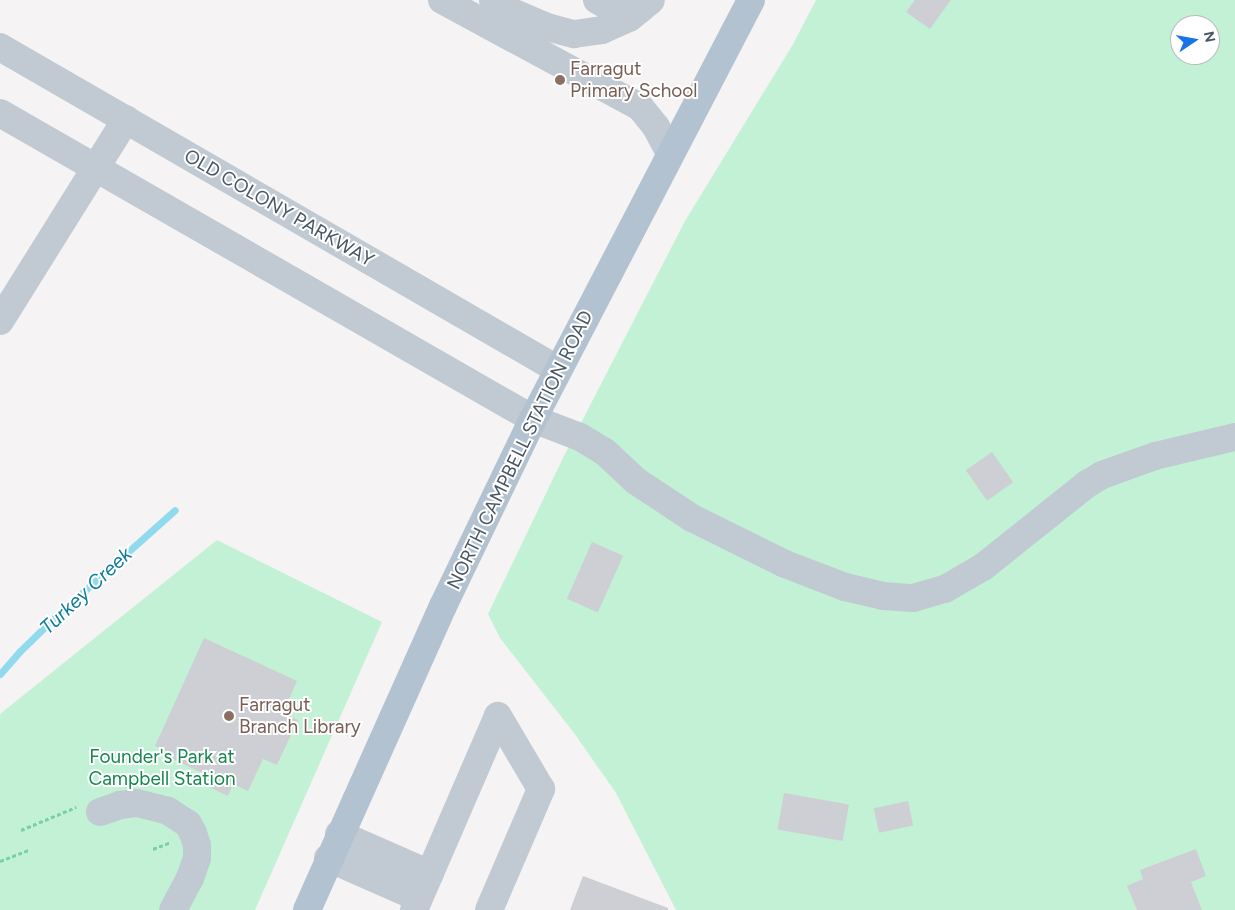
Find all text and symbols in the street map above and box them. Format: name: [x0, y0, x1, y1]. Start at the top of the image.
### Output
north arrow: [1170, 15, 1220, 65]
text: N: [1200, 30, 1219, 44]
place label: Farragut Primary School: [570, 58, 697, 102]
marker: Farragut Primary School: [554, 74, 566, 86]
street label: OLD COLONY PARKWAY: [180, 144, 378, 272]
street label: NORTH CAMPBELL STATION ROAD: [442, 307, 598, 593]
water label: Turkey Creek: [35, 542, 137, 640]
place label: Farragut Branch Library: [239, 694, 361, 738]
marker: Farragut Branch Library: [223, 710, 235, 722]
park label: Founder's Park at Campbell Station: [88, 746, 236, 790]

